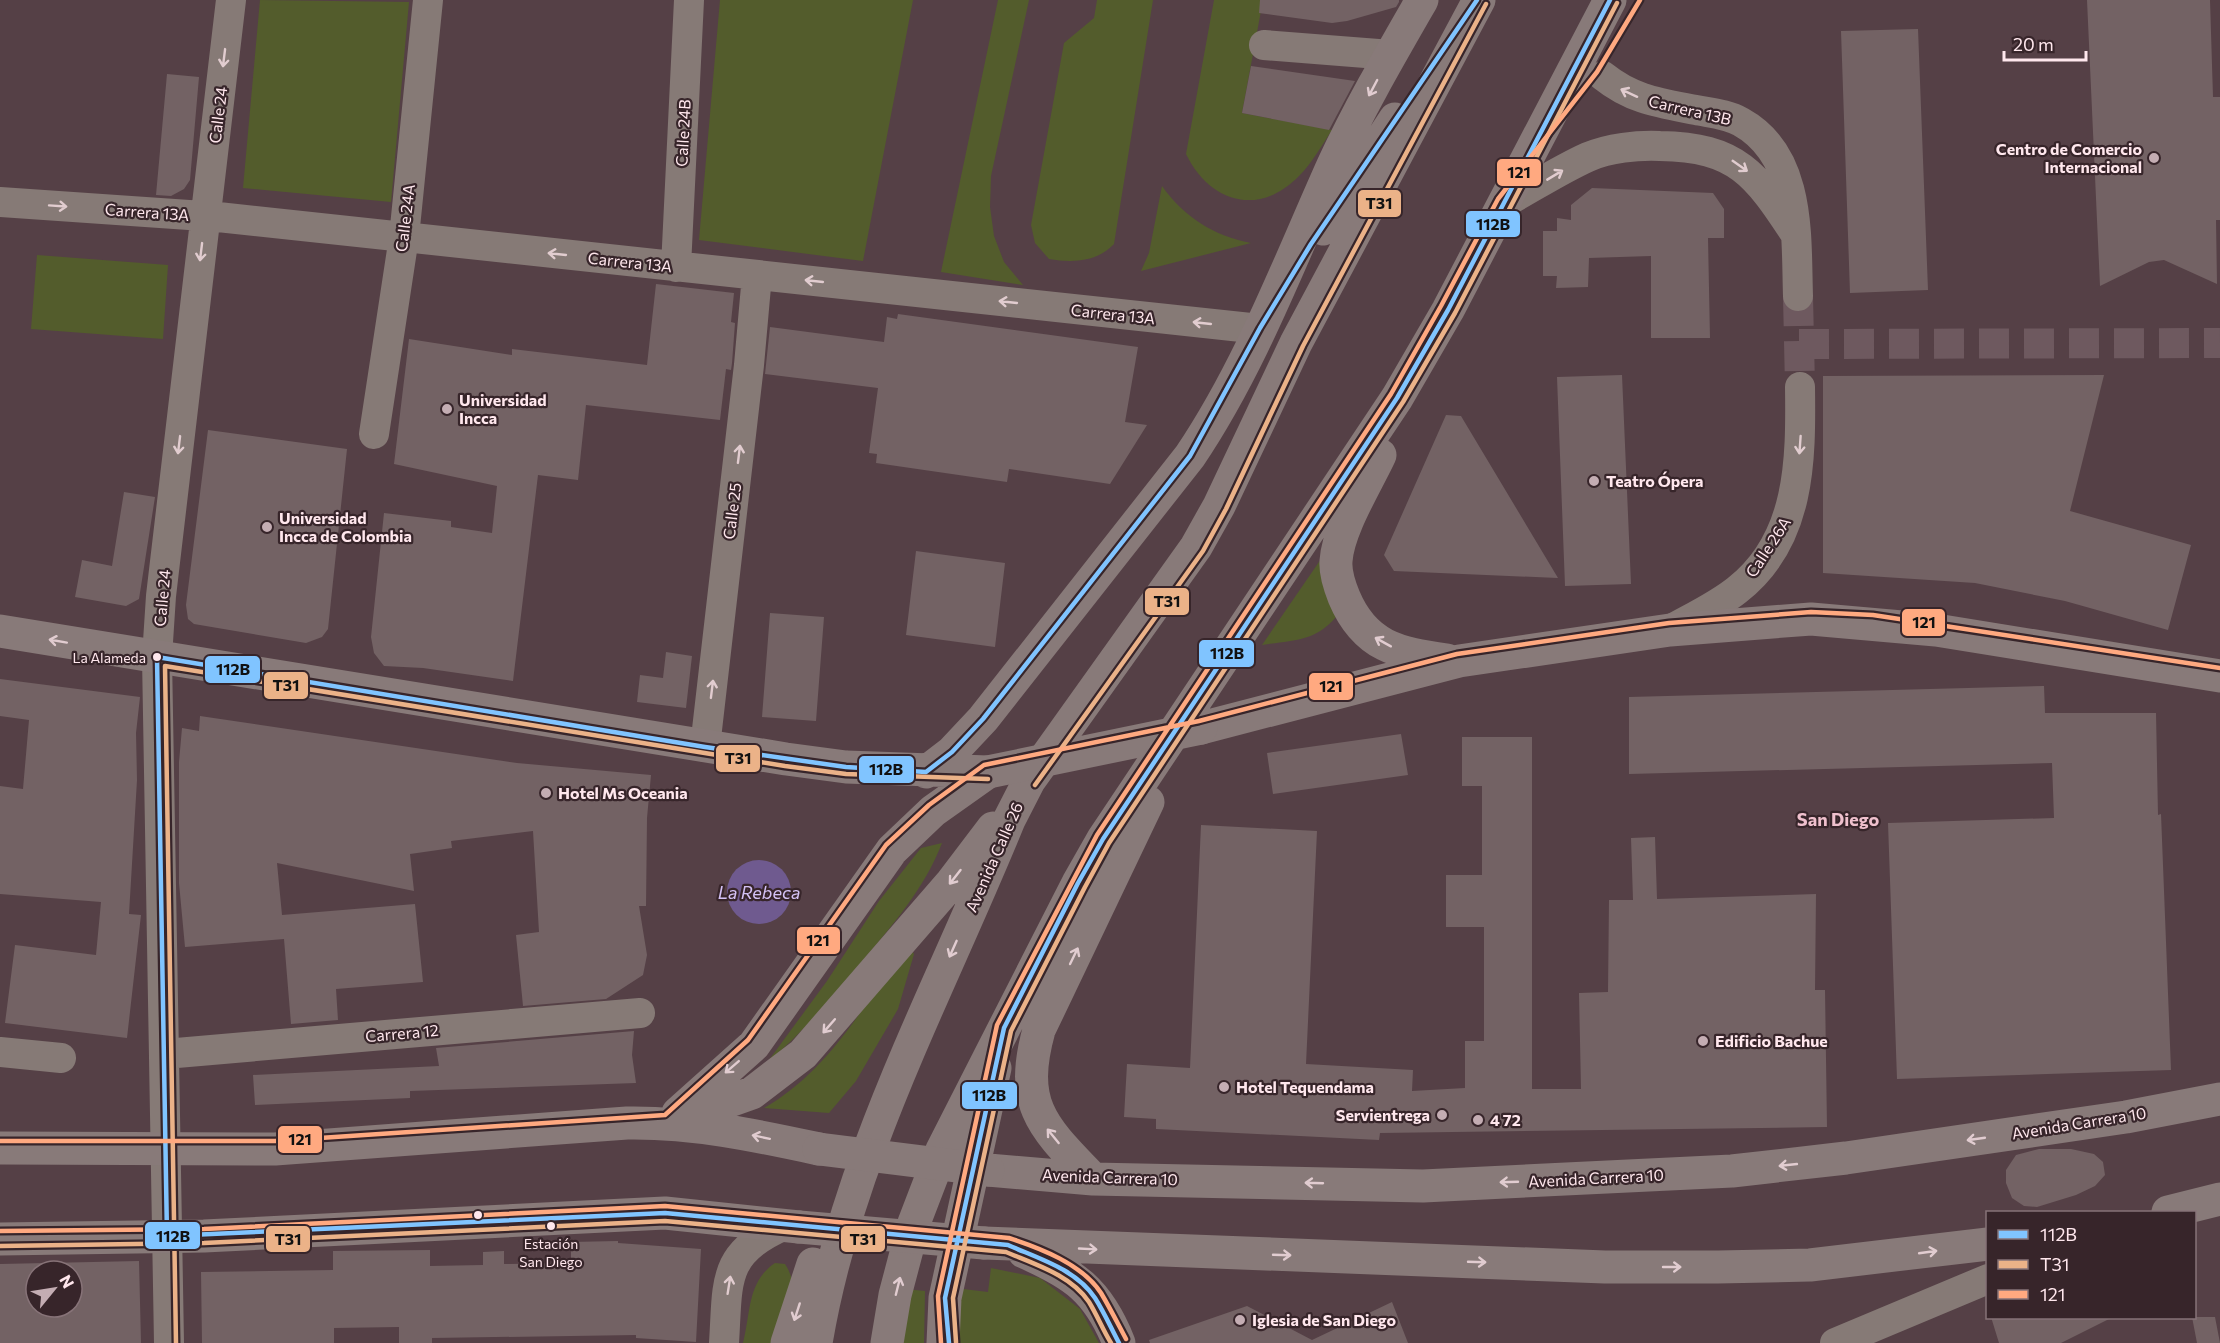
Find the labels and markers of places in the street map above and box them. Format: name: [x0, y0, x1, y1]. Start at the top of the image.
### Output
place label: Centro de Comercio Internacional: [1996, 139, 2142, 176]
marker: Centro de Comercio Internacional: [2147, 151, 2161, 165]
place label: Universidad Incca: [459, 390, 547, 427]
marker: Universidad Incca: [440, 402, 454, 416]
place label: Teatro Ópera: [1606, 471, 1704, 490]
marker: Teatro Ópera: [1587, 474, 1601, 488]
place label: Universidad Incca de Colombia: [279, 508, 412, 545]
marker: Universidad Incca de Colombia: [260, 520, 274, 534]
place label: La Alameda: [72, 649, 146, 666]
marker: La Alameda: [151, 651, 163, 663]
place label: Hotel Ms Oceania: [558, 783, 688, 802]
marker: Hotel Ms Oceania: [539, 786, 553, 800]
place label: Edificio Bachue: [1715, 1031, 1828, 1050]
marker: Edificio Bachue: [1696, 1034, 1710, 1048]
place label: Hotel Tequendama: [1236, 1077, 1374, 1096]
marker: Hotel Tequendama: [1217, 1080, 1231, 1094]
place label: Servientrega: [1336, 1105, 1430, 1124]
marker: Servientrega: [1435, 1108, 1449, 1122]
place label: 4 72: [1490, 1110, 1521, 1129]
marker: 4 72: [1471, 1113, 1485, 1127]
unlabelled marker: [472, 1209, 484, 1221]
marker: Estación San Diego: [545, 1220, 557, 1232]
place label: Estación San Diego: [519, 1235, 583, 1270]
place label: Iglesia de San Diego: [1252, 1310, 1396, 1329]
marker: Iglesia de San Diego: [1233, 1313, 1247, 1327]

